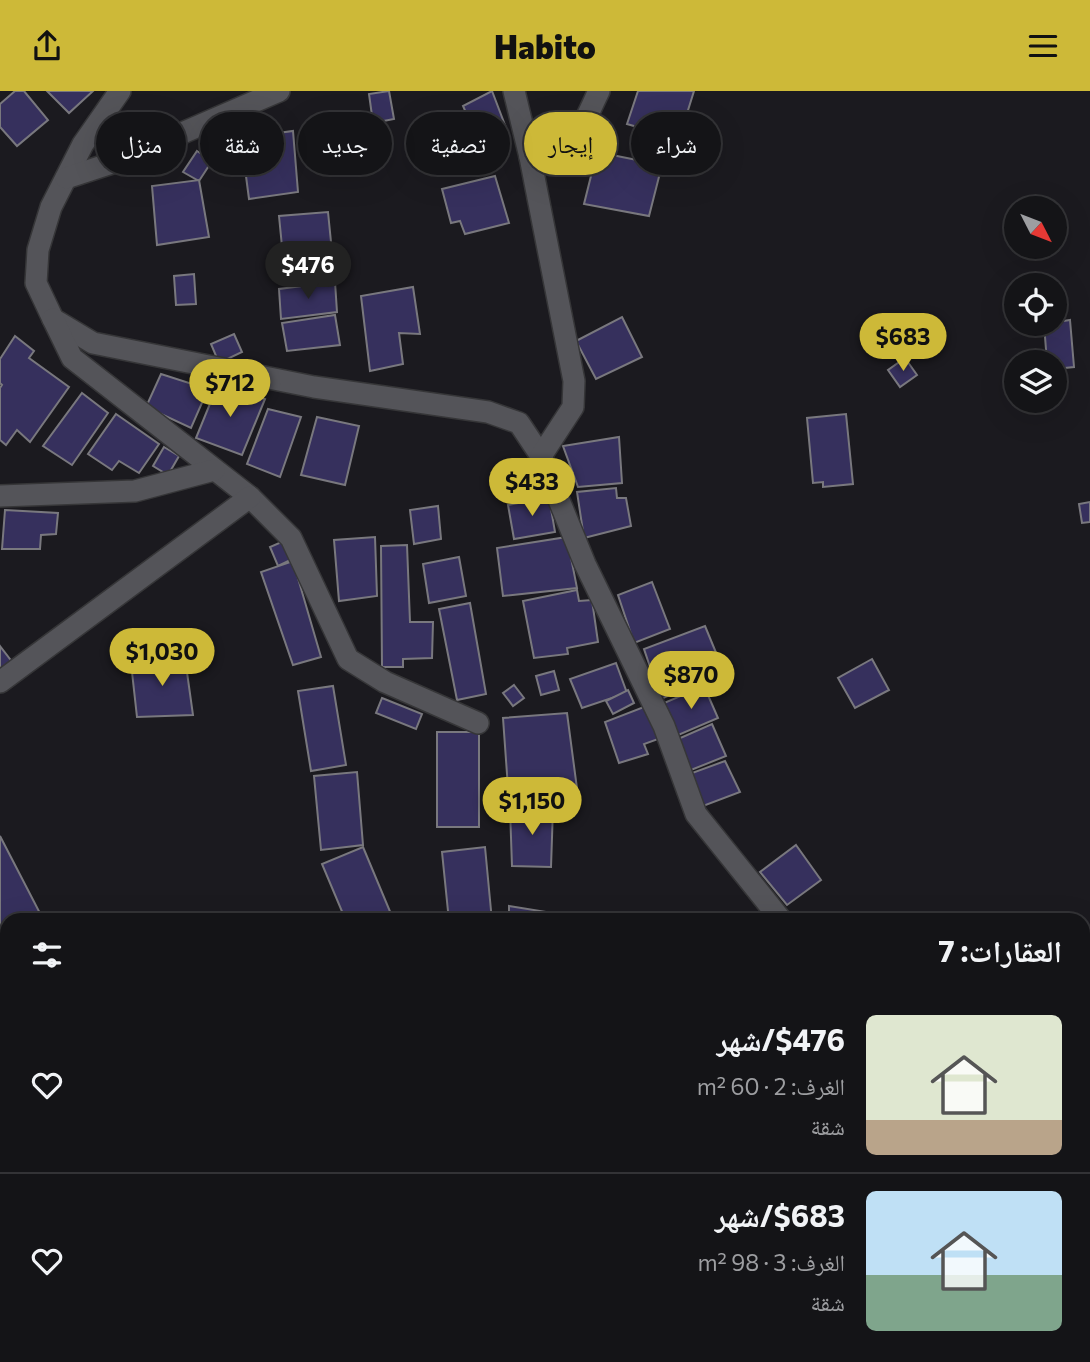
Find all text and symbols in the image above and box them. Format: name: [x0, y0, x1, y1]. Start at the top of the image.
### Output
text: Habito: [494, 26, 596, 66]
icon: share: [28, 27, 66, 65]
icon: menu: [1024, 27, 1062, 65]
chip: منزل: [96, 112, 186, 175]
chip: شقة: [200, 112, 284, 175]
chip: جديد: [298, 112, 392, 175]
chip: تصفية: [406, 112, 510, 175]
chip: إيجار: [524, 112, 617, 175]
chip: شراء: [631, 112, 721, 175]
north arrow: [1004, 196, 1068, 259]
map controls: [1004, 196, 1067, 413]
pin: $476: [267, 241, 349, 301]
text: $476: [281, 250, 335, 278]
button: locate: [1004, 273, 1067, 336]
pin: $683: [862, 313, 944, 373]
text: $683: [876, 322, 930, 350]
button: layers: [1004, 350, 1067, 413]
pin: $712: [189, 359, 271, 419]
text: $712: [205, 368, 255, 396]
pin: $433: [491, 459, 573, 518]
text: $433: [505, 467, 559, 495]
pin: $1,030: [105, 629, 219, 688]
text: $1,030: [126, 637, 198, 665]
pin: $870: [650, 651, 732, 711]
text: $870: [663, 660, 719, 688]
pin: $1,150: [475, 777, 589, 837]
text: $1,150: [499, 786, 565, 814]
text: العقارات: 7: [938, 931, 1062, 968]
icon: filters: [28, 936, 66, 974]
text: $476/شهر: [717, 1020, 845, 1057]
icon: home: [922, 1043, 1006, 1127]
icon: heart: [28, 1066, 66, 1104]
text: الغرف: 2 · 60 m²: [697, 1072, 845, 1100]
text: شقة: [811, 1112, 845, 1140]
text: $683/شهر: [715, 1196, 845, 1233]
icon: home: [922, 1219, 1006, 1303]
icon: heart: [28, 1242, 66, 1280]
text: الغرف: 3 · 98 m²: [697, 1248, 845, 1276]
text: شقة: [811, 1288, 845, 1316]

